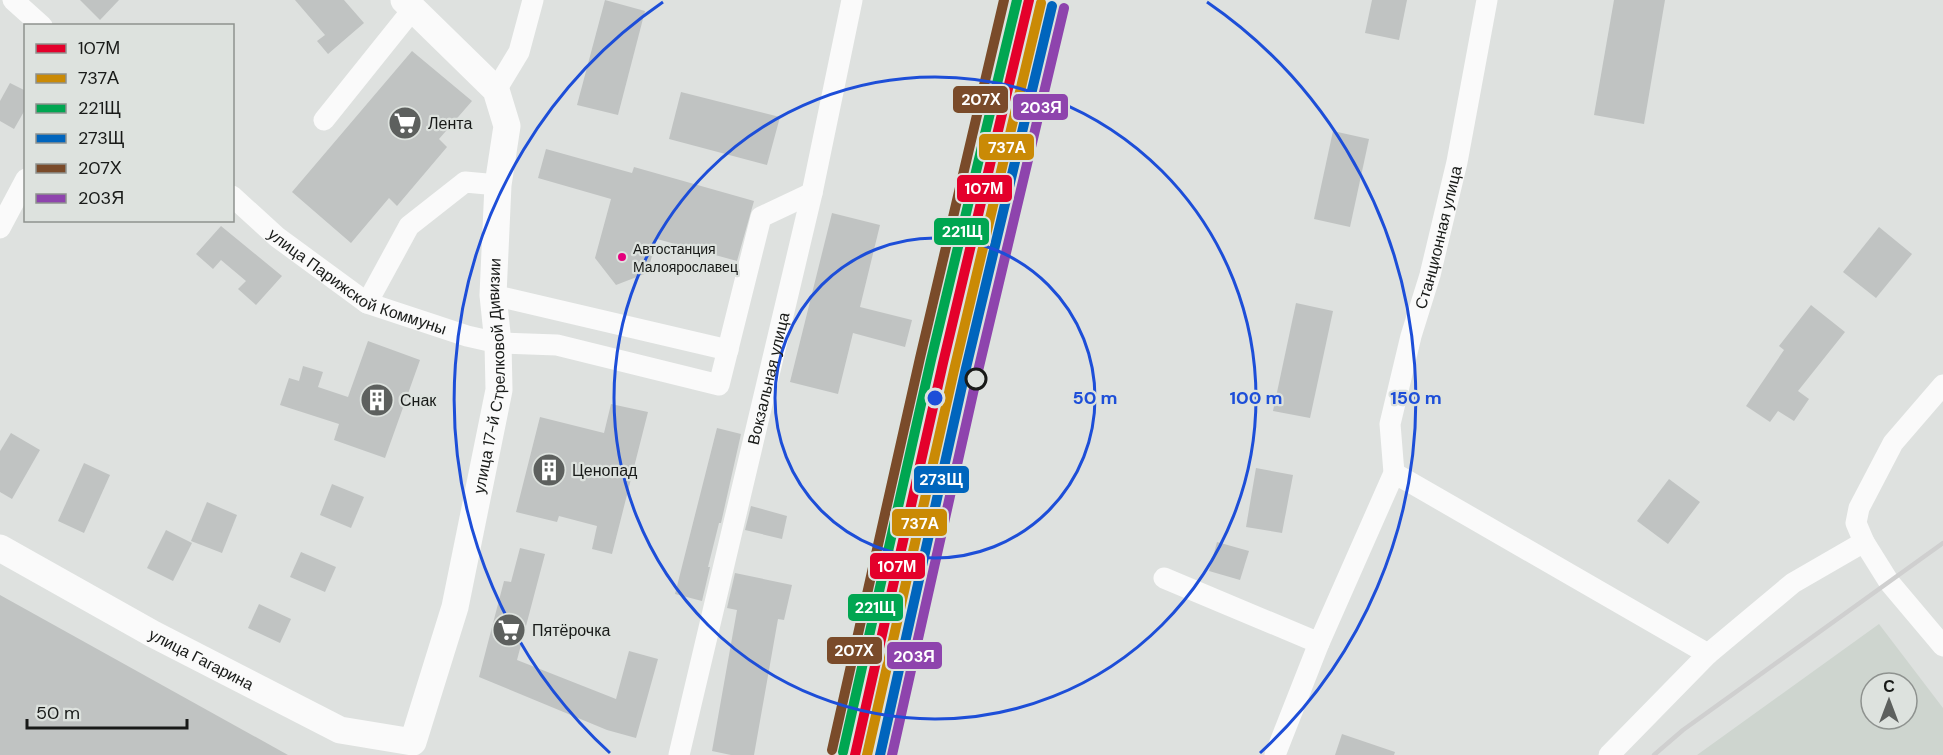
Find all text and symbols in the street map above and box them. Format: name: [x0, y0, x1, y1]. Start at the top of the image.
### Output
legend: [24, 24, 234, 222]
text: 107М: [78, 36, 120, 60]
text: 737А: [78, 66, 119, 90]
line badge: 207Х: [952, 85, 1009, 114]
text: 207Х: [961, 89, 1001, 110]
line badge: 203Я: [1012, 93, 1069, 121]
text: 221Щ: [78, 96, 121, 120]
text: 203Я: [1020, 97, 1062, 118]
supermarket icon: Лента: [387, 105, 423, 141]
place label: Лента: [428, 113, 472, 134]
text: 273Щ: [78, 126, 125, 150]
line badge: 737А: [978, 133, 1035, 161]
text: 737А: [988, 137, 1026, 158]
text: 207Х: [78, 156, 122, 180]
street label: Станционная улица: [1410, 163, 1466, 311]
line badge: 107М: [956, 174, 1013, 203]
text: 107М: [965, 178, 1003, 199]
text: 203Я: [78, 186, 124, 210]
line badge: 221Щ: [933, 217, 990, 246]
text: 221Щ: [942, 221, 983, 242]
street label: улица Парижской Коммуны: [264, 223, 449, 339]
place label: Автостанция Малоярославец: [633, 240, 738, 276]
marker: Автостанция Малоярославец: [616, 251, 628, 263]
street label: улица 17-й Стрелковой Дивизии: [468, 258, 510, 495]
street label: Вокзальная улица: [742, 310, 794, 447]
unlabelled marker: [965, 368, 987, 390]
building icon: Снак: [359, 382, 395, 418]
text: 50 m: [1072, 386, 1118, 410]
text: 100 m: [1229, 386, 1283, 410]
text: 150 m: [1390, 386, 1442, 410]
centre of rings: [925, 388, 945, 408]
place label: Снак: [400, 390, 437, 411]
building icon: Ценопад: [531, 452, 567, 488]
place label: Ценопад: [572, 460, 638, 481]
line badge: 273Щ: [913, 465, 970, 494]
text: 273Щ: [919, 469, 963, 490]
line badge: 737А: [891, 508, 948, 537]
text: 737А: [901, 513, 939, 534]
line badge: 107М: [869, 552, 926, 580]
text: 107М: [878, 556, 916, 577]
line badge: 221Щ: [847, 593, 904, 622]
text: 221Щ: [855, 597, 896, 618]
supermarket icon: Пятёрочка: [491, 612, 527, 648]
place label: Пятёрочка: [532, 620, 611, 641]
street label: улица Гагарина: [146, 623, 257, 695]
line badge: 207Х: [826, 636, 883, 665]
text: 207Х: [834, 640, 874, 661]
line badge: 203Я: [886, 641, 943, 670]
text: 203Я: [893, 646, 935, 667]
north arrow: [1859, 671, 1919, 731]
text: С: [1883, 676, 1895, 697]
scale bar: [27, 692, 188, 730]
text: 50 m: [36, 701, 80, 725]

